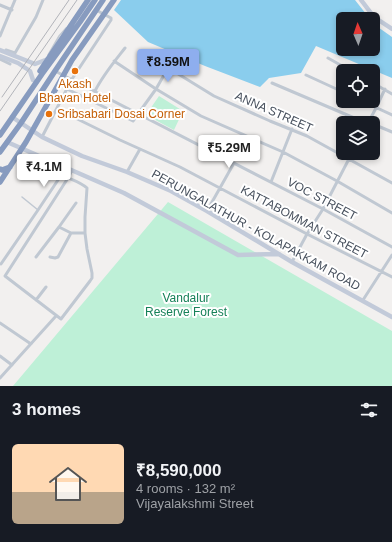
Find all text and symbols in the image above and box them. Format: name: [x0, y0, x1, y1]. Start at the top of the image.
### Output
north arrow: [336, 12, 380, 56]
map controls: [336, 12, 380, 160]
pin: ₹8.59M: [135, 49, 201, 83]
text: ₹8.59M: [146, 54, 190, 69]
button: locate: [336, 64, 380, 108]
marker: Akash Bhavan Hotel: [70, 66, 80, 76]
place label: Akash Bhavan Hotel: [39, 77, 111, 105]
street label: ANNA STREET: [233, 89, 316, 136]
place label: Sribsabari Dosai Corner: [57, 107, 185, 121]
marker: Sribsabari Dosai Corner: [44, 109, 54, 119]
button: layers: [336, 116, 380, 160]
pin: ₹5.29M: [196, 135, 262, 169]
text: ₹5.29M: [207, 140, 251, 155]
pin: ₹4.1M: [16, 154, 72, 188]
text: ₹4.1M: [26, 159, 62, 174]
street label: PERUNGALATHUR - KOLAPAKKAM ROAD: [149, 167, 363, 294]
street label: VOC STREET: [285, 175, 360, 223]
street label: KATTABOMMAN STREET: [238, 183, 370, 262]
park label: Vandalur Reserve Forest: [145, 291, 228, 319]
icon: filters: [358, 399, 380, 421]
text: 3 homes: [12, 400, 81, 419]
icon: home: [44, 460, 92, 508]
text: ₹8,590,000: [136, 461, 221, 480]
text: 4 rooms · 132 m²: [136, 481, 235, 496]
text: Vijayalakshmi Street: [136, 496, 254, 511]

